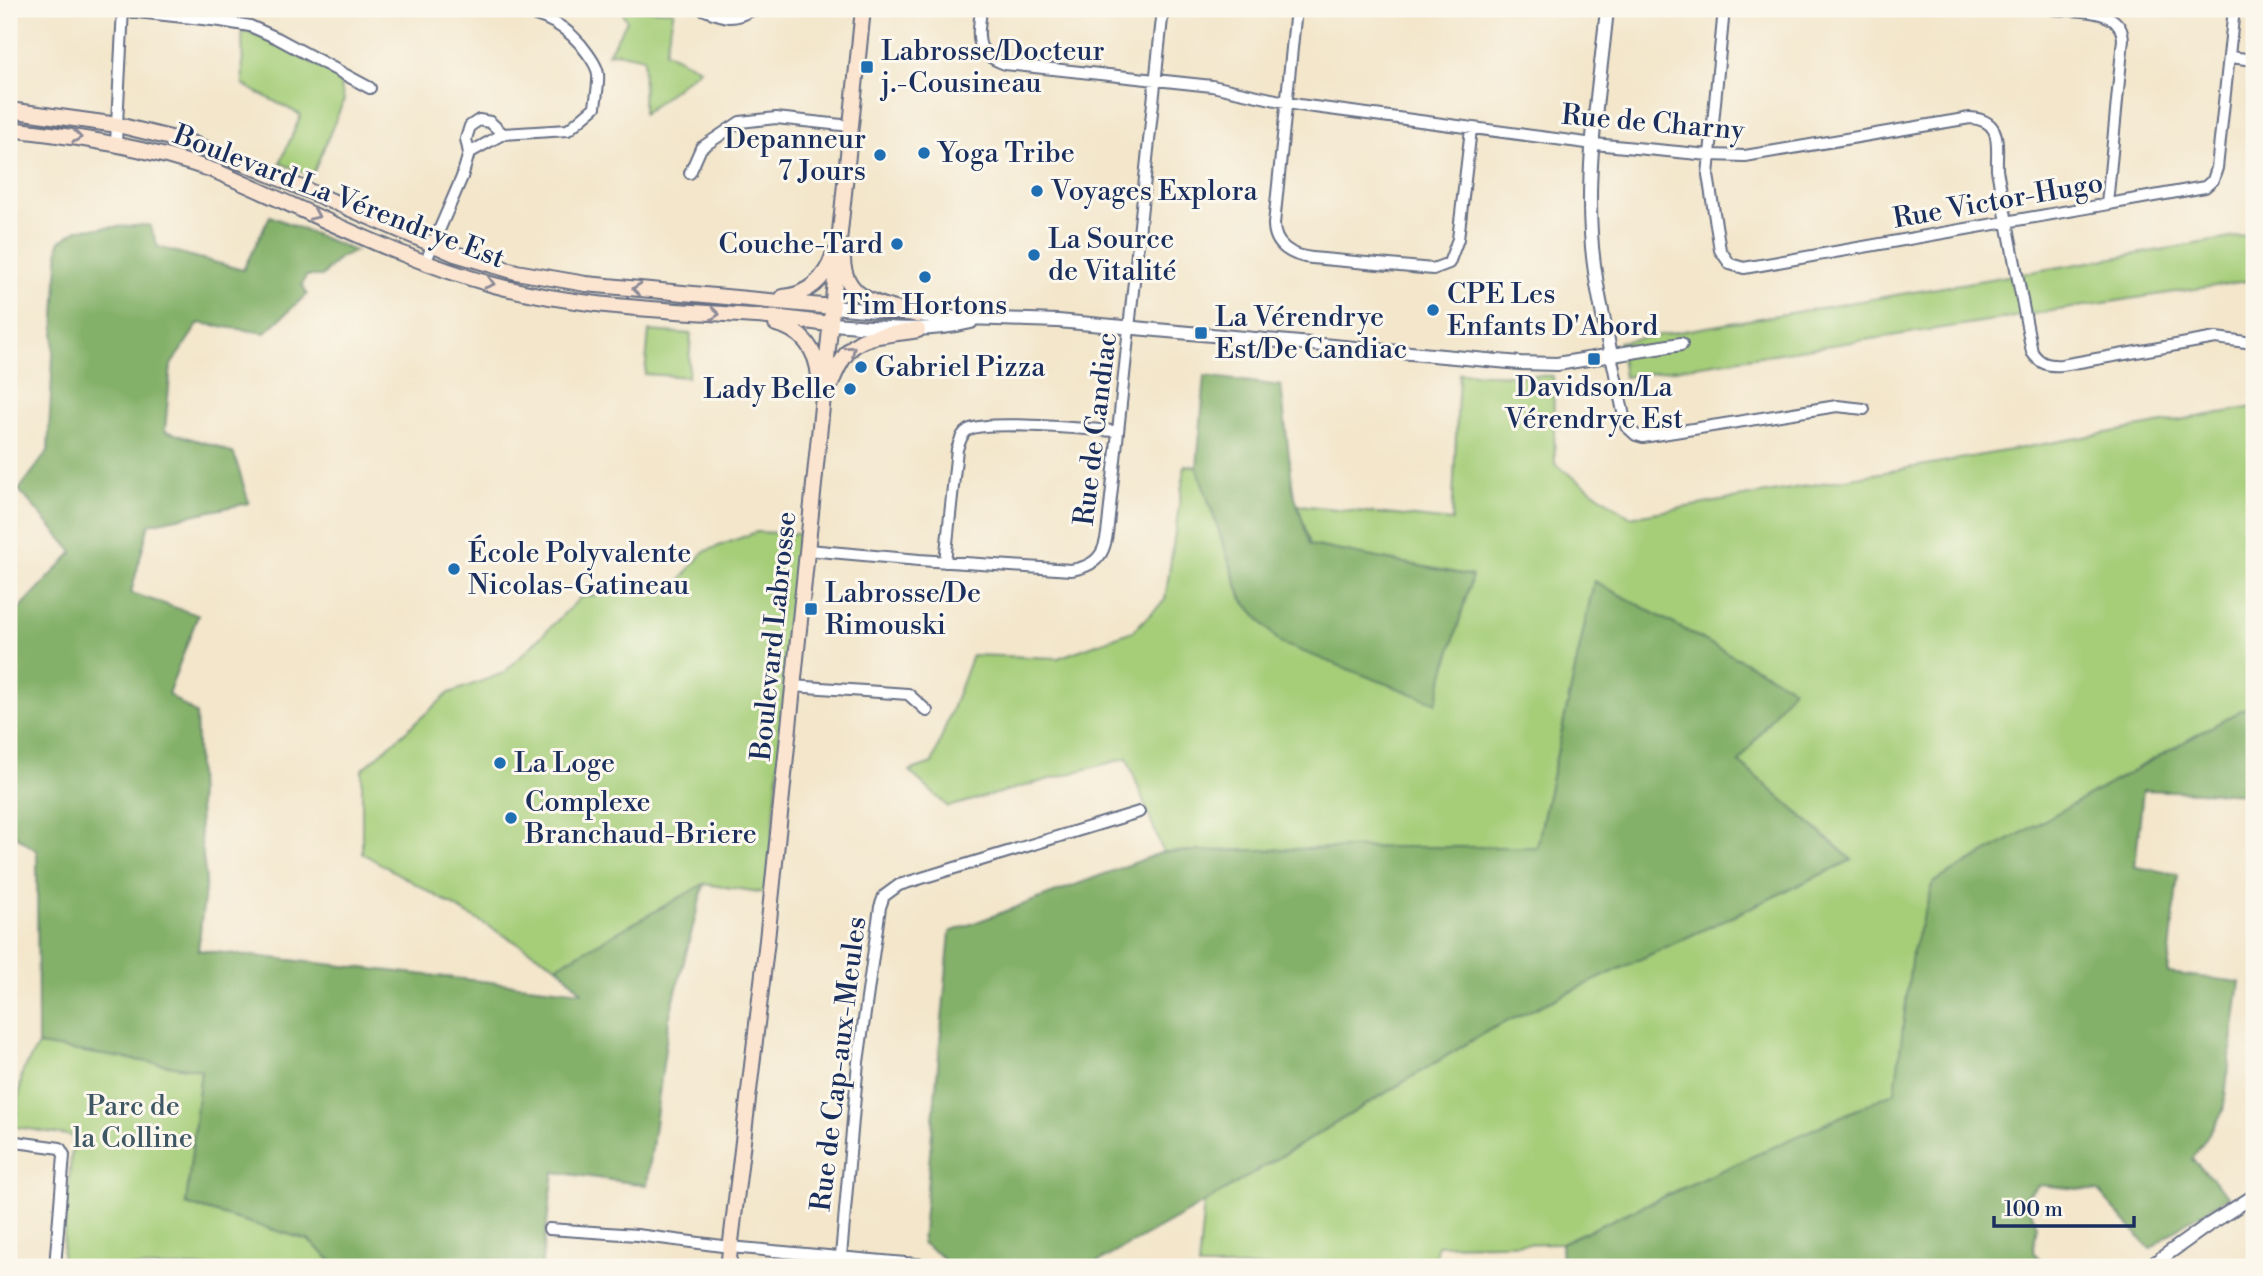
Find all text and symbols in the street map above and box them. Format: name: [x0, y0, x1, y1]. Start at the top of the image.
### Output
place label: Labrosse/Docteur j.-Cousineau: [879, 34, 1105, 101]
marker: Labrosse/Docteur j.-Cousineau: [859, 59, 875, 75]
street label: Rue de Charny: [1560, 98, 1746, 148]
street label: Boulevard La Vérendrye Est: [167, 117, 510, 276]
place label: Depanneur 7 Jours: [724, 122, 866, 189]
one-way arrow: [71, 129, 82, 144]
place label: Yoga Tribe: [936, 136, 1075, 171]
marker: Yoga Tribe: [916, 145, 932, 161]
marker: Depanneur 7 Jours: [872, 147, 888, 163]
street label: Rue Victor-Hugo: [1890, 165, 2106, 237]
place label: Voyages Explora: [1050, 174, 1258, 209]
marker: Voyages Explora: [1029, 183, 1045, 199]
one-way arrow: [308, 207, 320, 221]
place label: La Source de Vitalité: [1048, 222, 1177, 289]
place label: Couche-Tard: [719, 227, 883, 262]
marker: Couche-Tard: [889, 236, 905, 252]
marker: La Source de Vitalité: [1026, 247, 1042, 263]
marker: Tim Hortons: [917, 269, 933, 285]
one-way arrow: [483, 275, 495, 290]
place label: CPE Les Enfants D'Abord: [1447, 277, 1658, 344]
one-way arrow: [631, 282, 642, 297]
place label: Tim Hortons: [843, 288, 1007, 323]
place label: La Vérendrye Est/De Candiac: [1215, 300, 1407, 367]
marker: CPE Les Enfants D'Abord: [1425, 302, 1441, 318]
one-way arrow: [709, 306, 720, 321]
marker: La Vérendrye Est/De Candiac: [1193, 325, 1209, 341]
street label: Rue de Candiac: [1067, 330, 1125, 528]
one-way arrow: [843, 345, 856, 358]
place label: Gabriel Pizza: [875, 350, 1046, 385]
marker: Davidson/La Vérendrye Est: [1586, 351, 1602, 367]
marker: Gabriel Pizza: [853, 359, 869, 375]
place label: Davidson/La Vérendrye Est: [1504, 370, 1683, 437]
place label: Lady Belle: [703, 372, 836, 407]
marker: Lady Belle: [842, 381, 858, 397]
street label: Boulevard Labrosse: [743, 510, 804, 763]
place label: École Polyvalente Nicolas-Gatineau: [468, 534, 691, 603]
marker: École Polyvalente Nicolas-Gatineau: [446, 561, 462, 577]
place label: Labrosse/De Rimouski: [825, 576, 981, 643]
marker: Labrosse/De Rimouski: [803, 601, 819, 617]
place label: La Loge: [514, 746, 615, 781]
marker: La Loge: [492, 755, 508, 771]
place label: Complexe Branchaud-Briere: [524, 785, 757, 852]
marker: Complexe Branchaud-Briere: [503, 810, 519, 826]
street label: Rue de Cap-aux-Meules: [804, 915, 874, 1213]
park label: Parc de la Colline: [73, 1089, 193, 1156]
scale bar: [1994, 1185, 2134, 1229]
text: 100 m: [2004, 1197, 2063, 1223]

